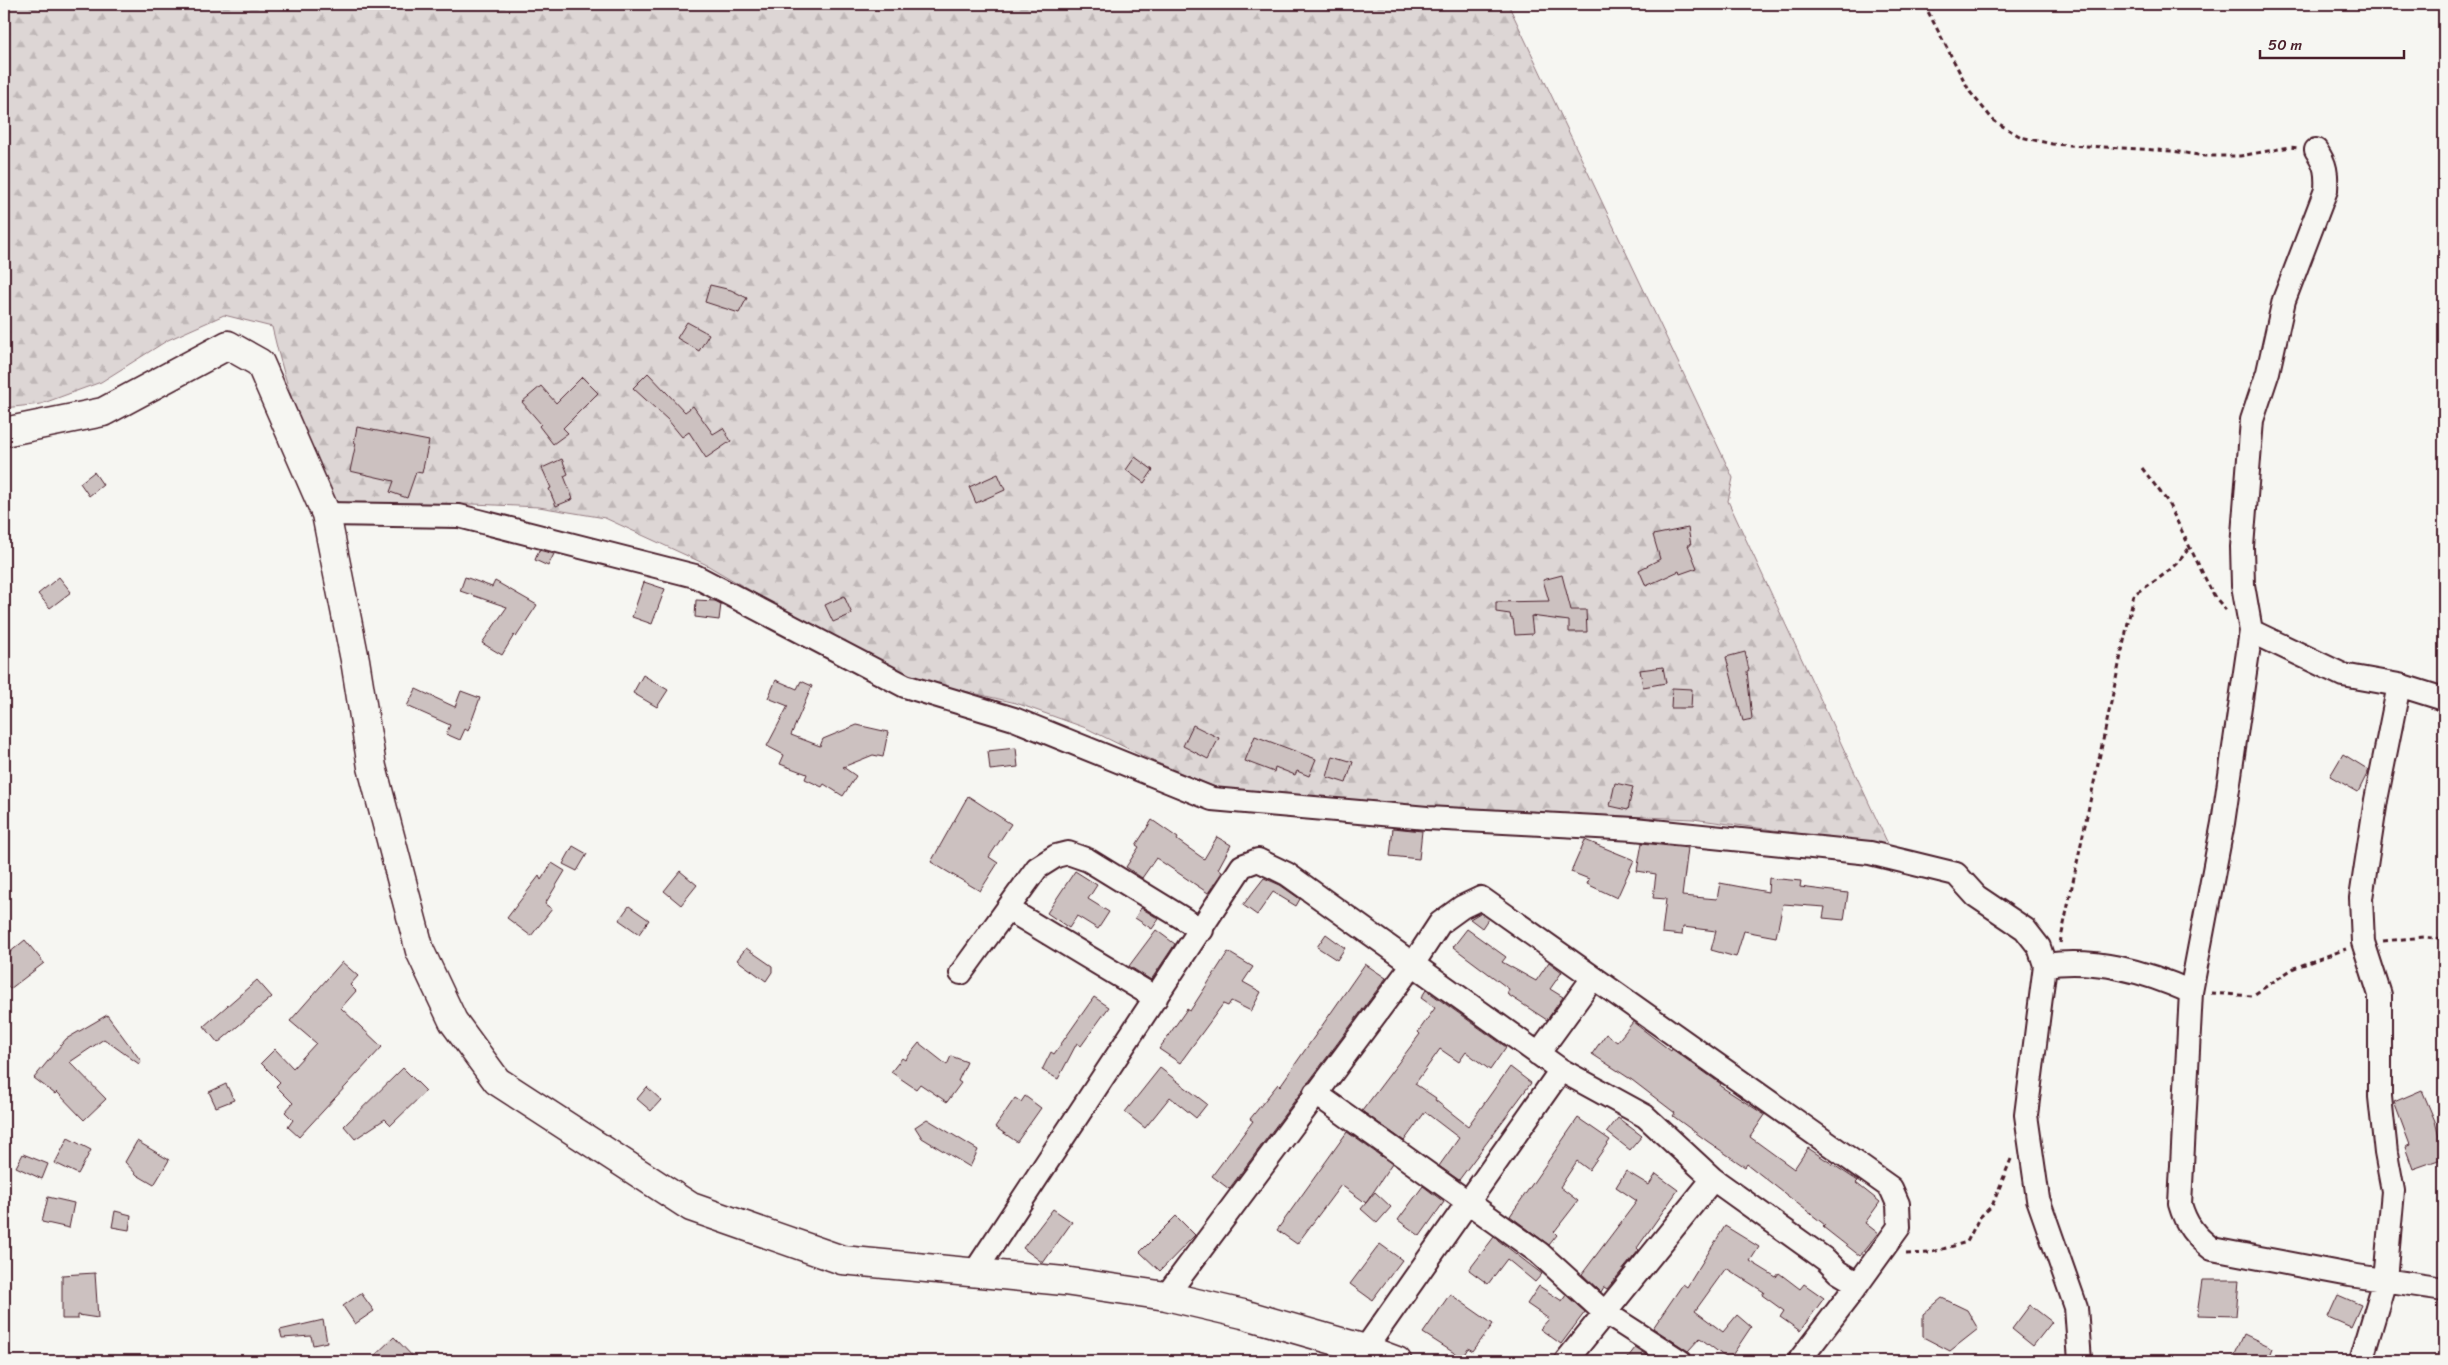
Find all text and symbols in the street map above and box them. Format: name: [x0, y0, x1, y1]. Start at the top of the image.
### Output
scale bar: [2260, 28, 2404, 60]
text: 50 m: [2268, 32, 2303, 58]

